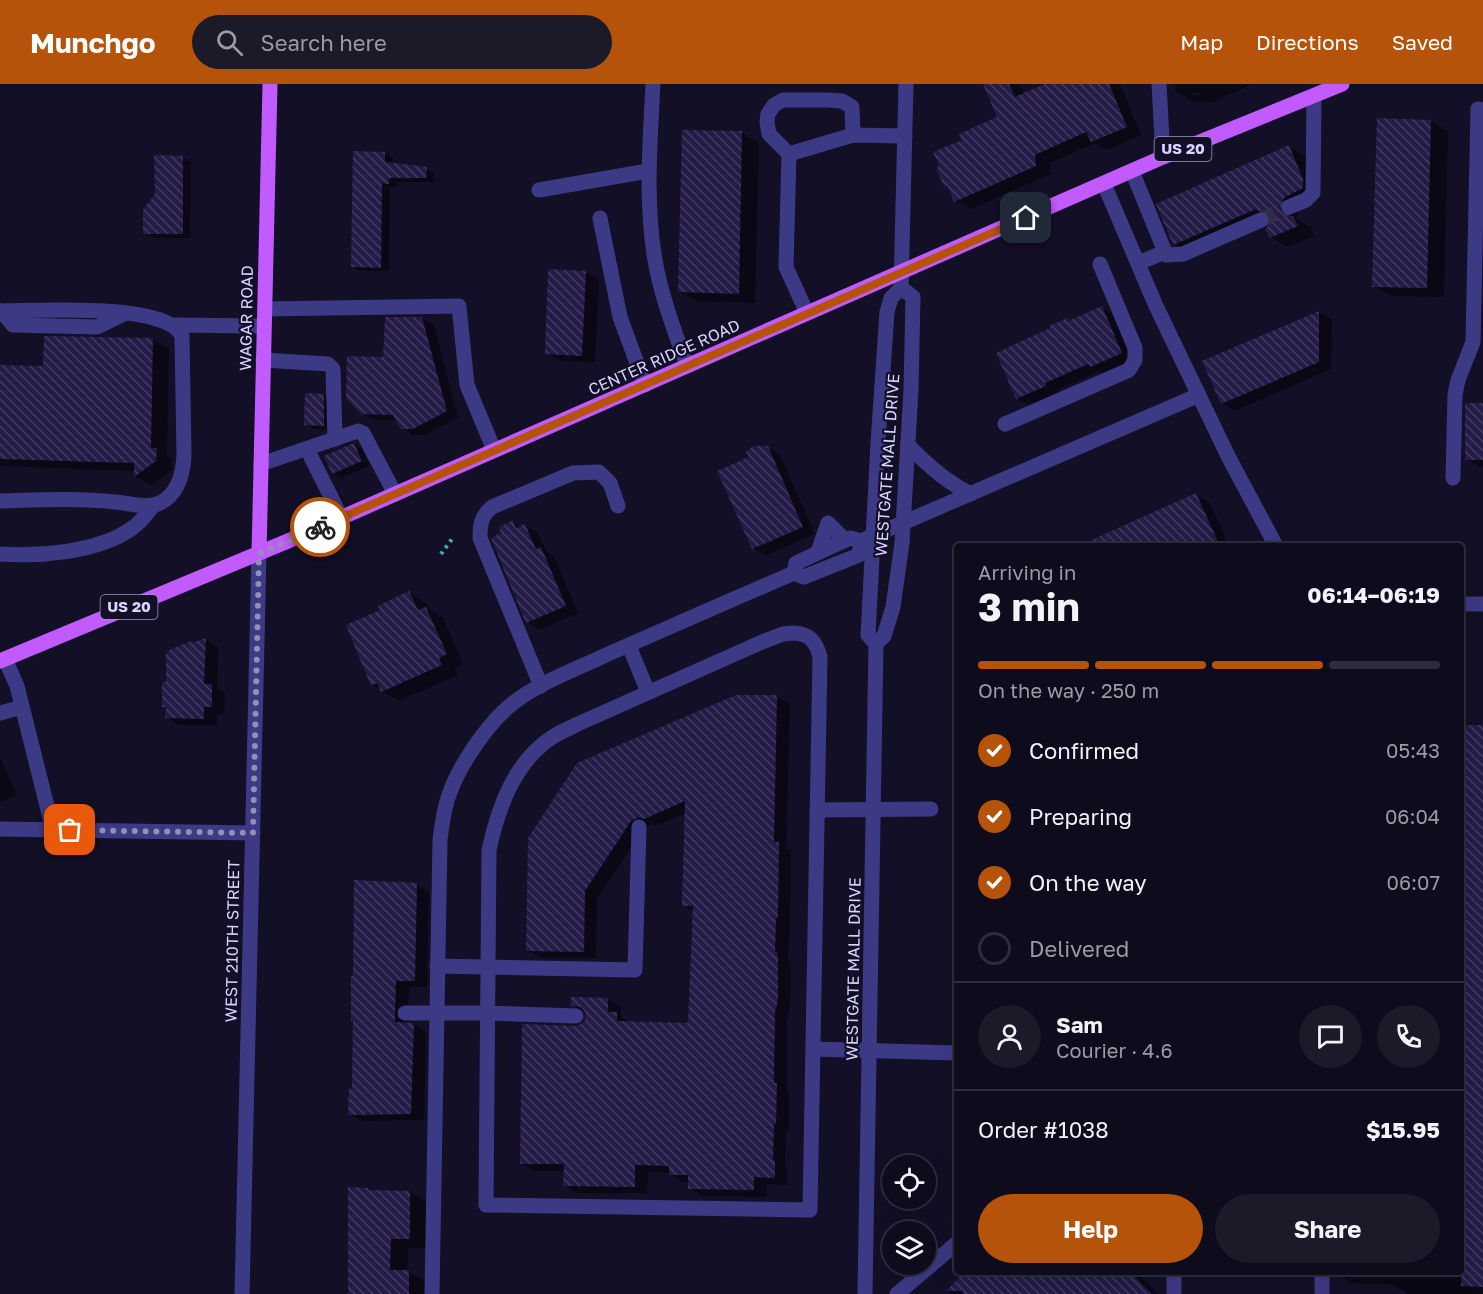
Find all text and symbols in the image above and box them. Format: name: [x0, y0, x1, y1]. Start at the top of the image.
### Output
search box: [192, 15, 612, 69]
text: Munchgo: [30, 26, 156, 59]
icon: search: [213, 26, 246, 59]
text: Search here: [261, 29, 387, 56]
text: Map: [1180, 29, 1223, 55]
text: Directions: [1256, 29, 1359, 55]
text: Saved: [1392, 29, 1453, 55]
road number: US 20: [1154, 137, 1212, 161]
pin: [1000, 192, 1051, 243]
icon: home: [1009, 201, 1042, 234]
street label: WAGAR ROAD: [235, 265, 257, 371]
street label: CENTER RIDGE ROAD: [585, 315, 743, 399]
street label: WESTGATE MALL DRIVE: [871, 373, 903, 557]
courier: [290, 497, 350, 557]
icon: bike: [304, 511, 337, 544]
text: Arriving in: [978, 560, 1076, 584]
text: 06:14–06:19: [1307, 581, 1440, 608]
text: 3 min: [978, 583, 1080, 630]
road number: US 20: [100, 595, 158, 619]
text: On the way · 250 m: [978, 678, 1159, 702]
icon: check: [978, 734, 1011, 767]
text: Confirmed: [1029, 737, 1139, 764]
text: 05:43: [1386, 738, 1440, 762]
icon: check: [978, 800, 1011, 833]
text: Preparing: [1029, 803, 1132, 830]
pin: [44, 804, 95, 855]
text: 06:04: [1385, 804, 1440, 828]
icon: bag: [53, 813, 86, 846]
street label: WEST 210TH STREET: [221, 859, 243, 1022]
icon: check: [978, 866, 1011, 899]
text: On the way: [1029, 869, 1147, 896]
text: 06:07: [1387, 870, 1440, 894]
street label: WESTGATE MALL DRIVE: [841, 877, 865, 1061]
text: Delivered: [1029, 935, 1129, 962]
button: person: [978, 1005, 1041, 1068]
button: chat: [1299, 1005, 1362, 1068]
button: phone: [1377, 1005, 1440, 1068]
text: Sam: [1056, 1011, 1103, 1038]
text: Courier · 4.6: [1056, 1038, 1173, 1062]
text: Order #1038: [978, 1116, 1109, 1143]
text: $15.95: [1366, 1116, 1440, 1143]
map controls: [882, 1155, 936, 1275]
button: locate: [882, 1155, 936, 1209]
button: Help: [978, 1194, 1203, 1263]
button: Share: [1215, 1194, 1440, 1263]
button: layers: [882, 1221, 936, 1275]

